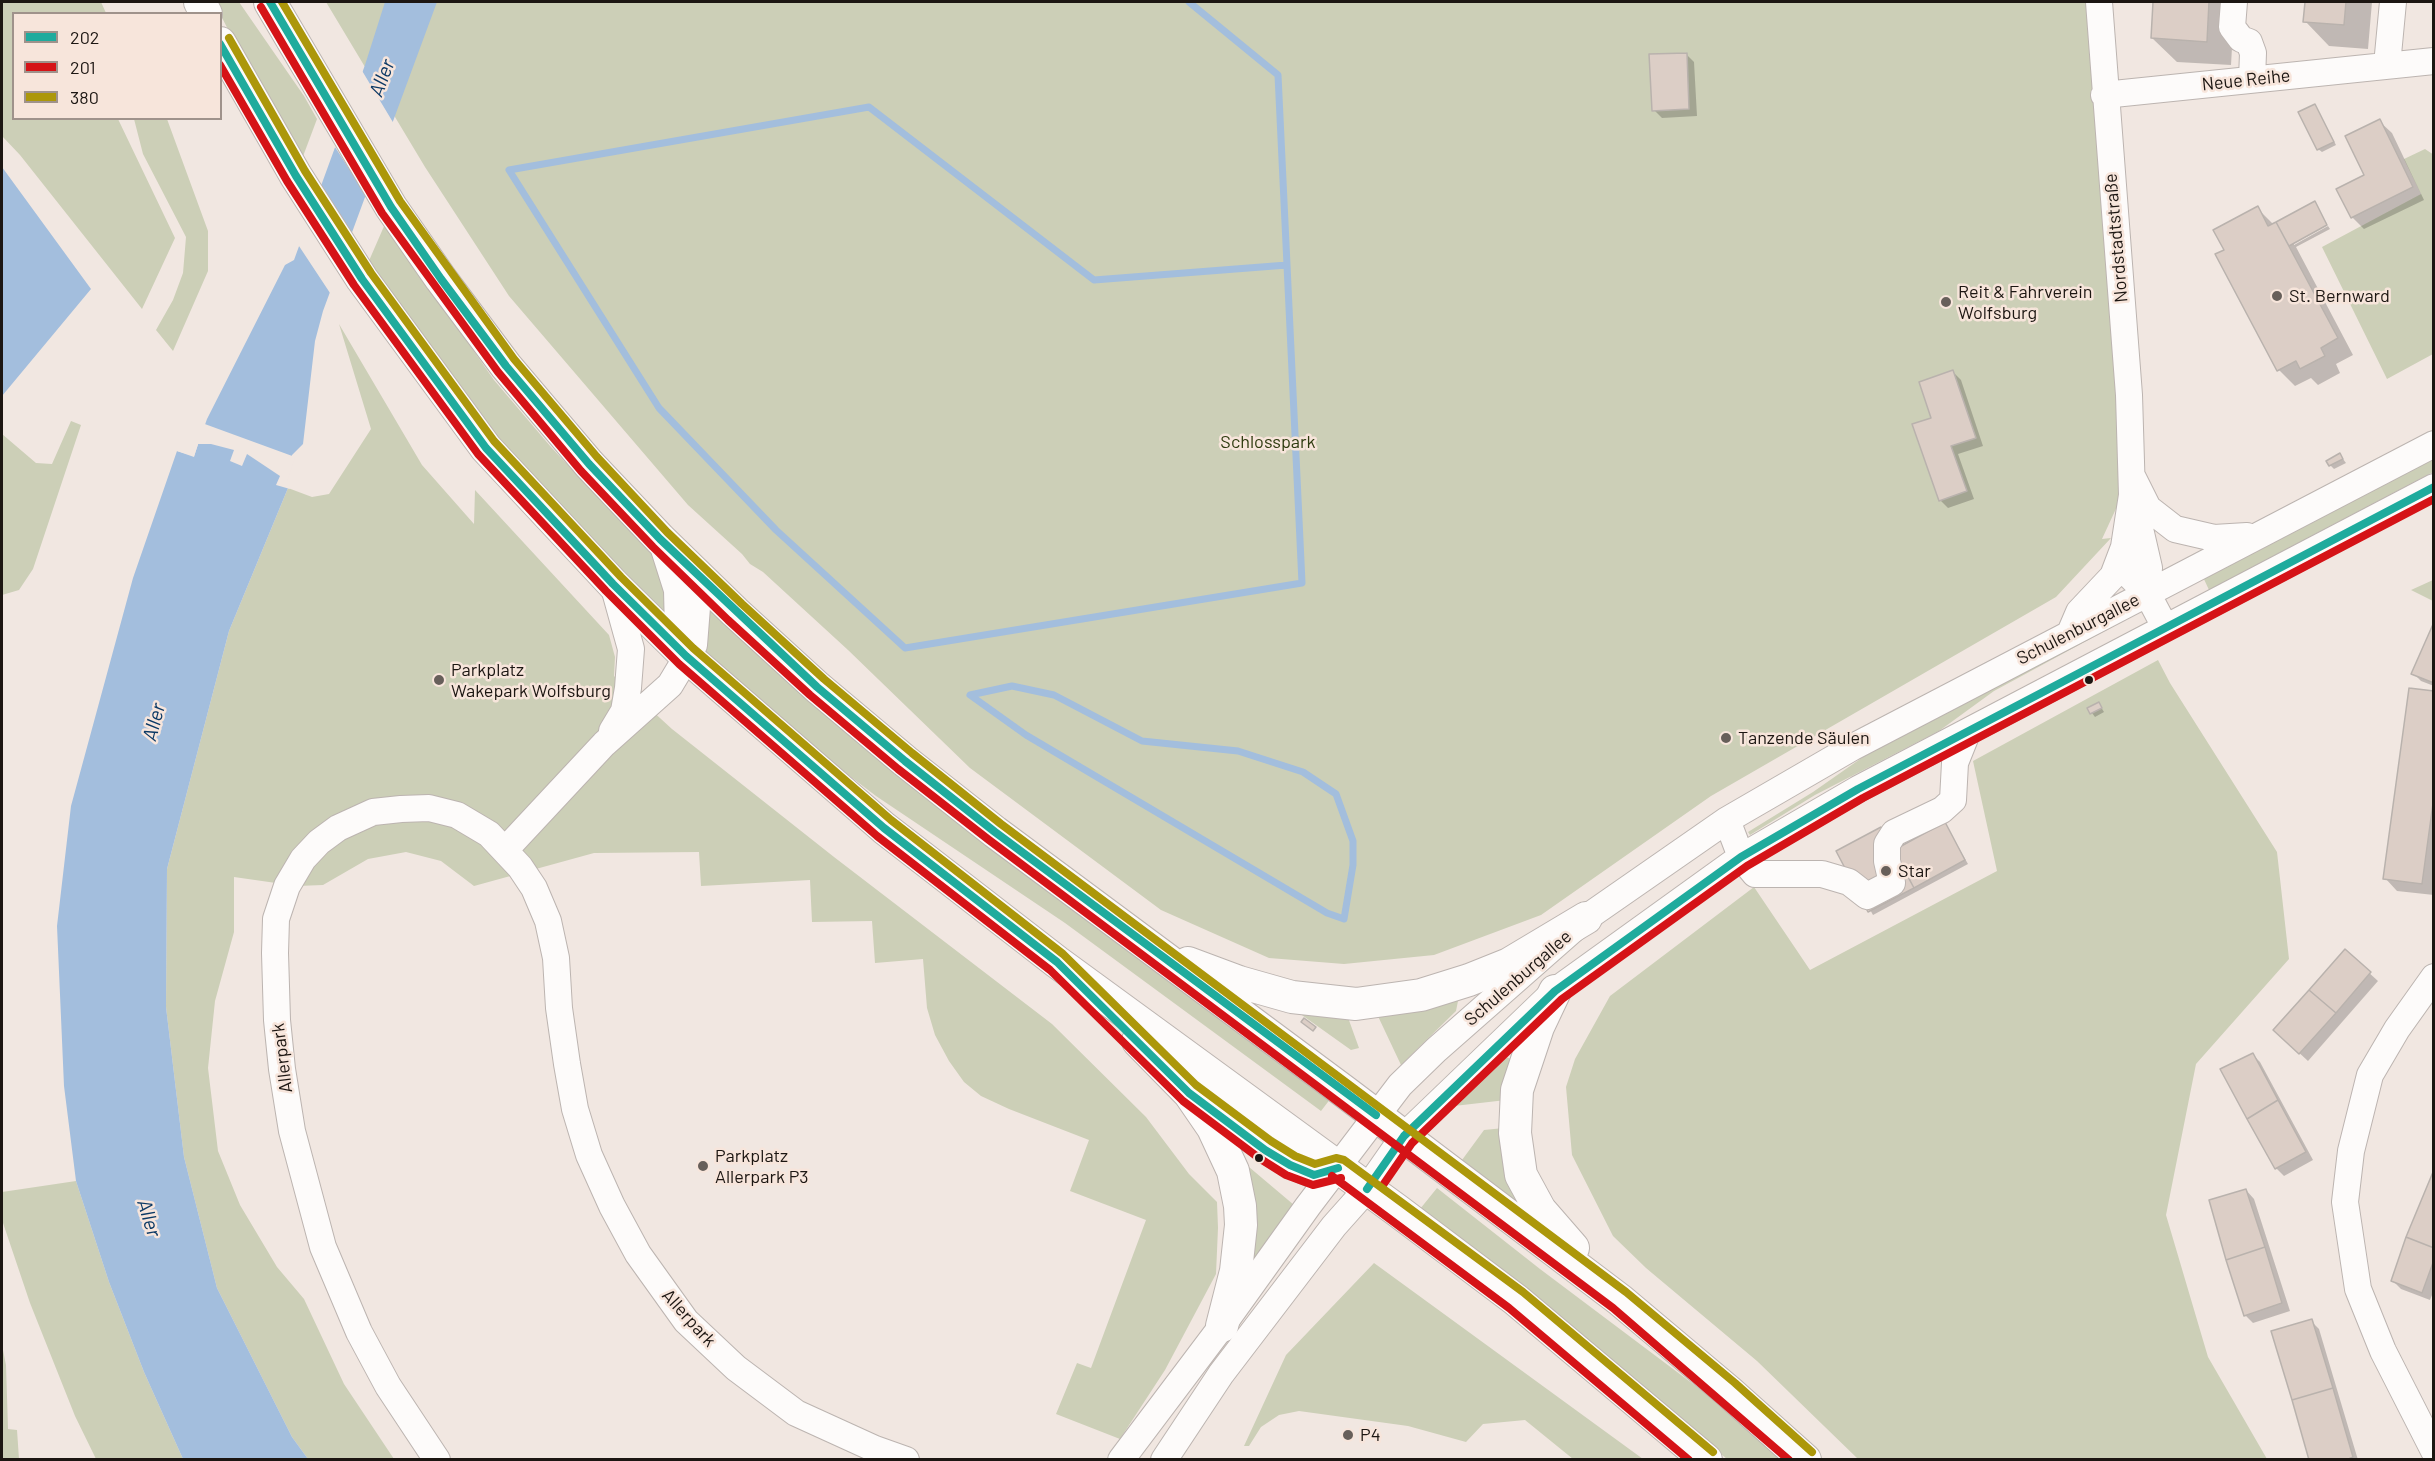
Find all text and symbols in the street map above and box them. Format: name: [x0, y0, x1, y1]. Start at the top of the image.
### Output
legend: [12, 12, 222, 120]
text: 202: [70, 26, 99, 48]
text: 201: [70, 56, 96, 78]
water label: Aller: [364, 56, 400, 100]
street label: Neue Reihe: [2201, 65, 2291, 95]
text: 380: [70, 86, 99, 108]
street label: Nordstadtstraße: [2100, 173, 2132, 303]
place label: Reit & Fahrverein Wolfsburg: [1958, 281, 2093, 324]
place label: St. Bernward: [2289, 285, 2390, 307]
marker: St. Bernward: [2270, 289, 2284, 303]
marker: Reit & Fahrverein Wolfsburg: [1939, 295, 1953, 309]
park label: Schlosspark: [1220, 431, 1316, 453]
street label: Schulenburgallee: [2013, 589, 2143, 669]
place label: Parkplatz Wakepark Wolfsburg: [451, 659, 611, 702]
marker: Parkplatz Wakepark Wolfsburg: [432, 673, 446, 687]
unlabelled marker: [2083, 674, 2095, 686]
water label: Aller: [137, 700, 171, 744]
place label: Tanzende Säulen: [1738, 727, 1870, 749]
marker: Tanzende Säulen: [1719, 731, 1733, 745]
place label: Star: [1898, 860, 1931, 882]
marker: Star: [1879, 864, 1893, 878]
street label: Schulenburgallee: [1460, 926, 1576, 1030]
street label: Allerpark: [267, 1022, 297, 1094]
place label: Parkplatz Allerpark P3: [715, 1145, 809, 1188]
unlabelled marker: [1253, 1152, 1265, 1164]
marker: Parkplatz Allerpark P3: [696, 1159, 710, 1173]
water label: Aller: [132, 1196, 166, 1240]
street label: Allerpark: [658, 1285, 720, 1351]
place label: P4: [1360, 1424, 1381, 1446]
marker: P4: [1341, 1428, 1355, 1442]

